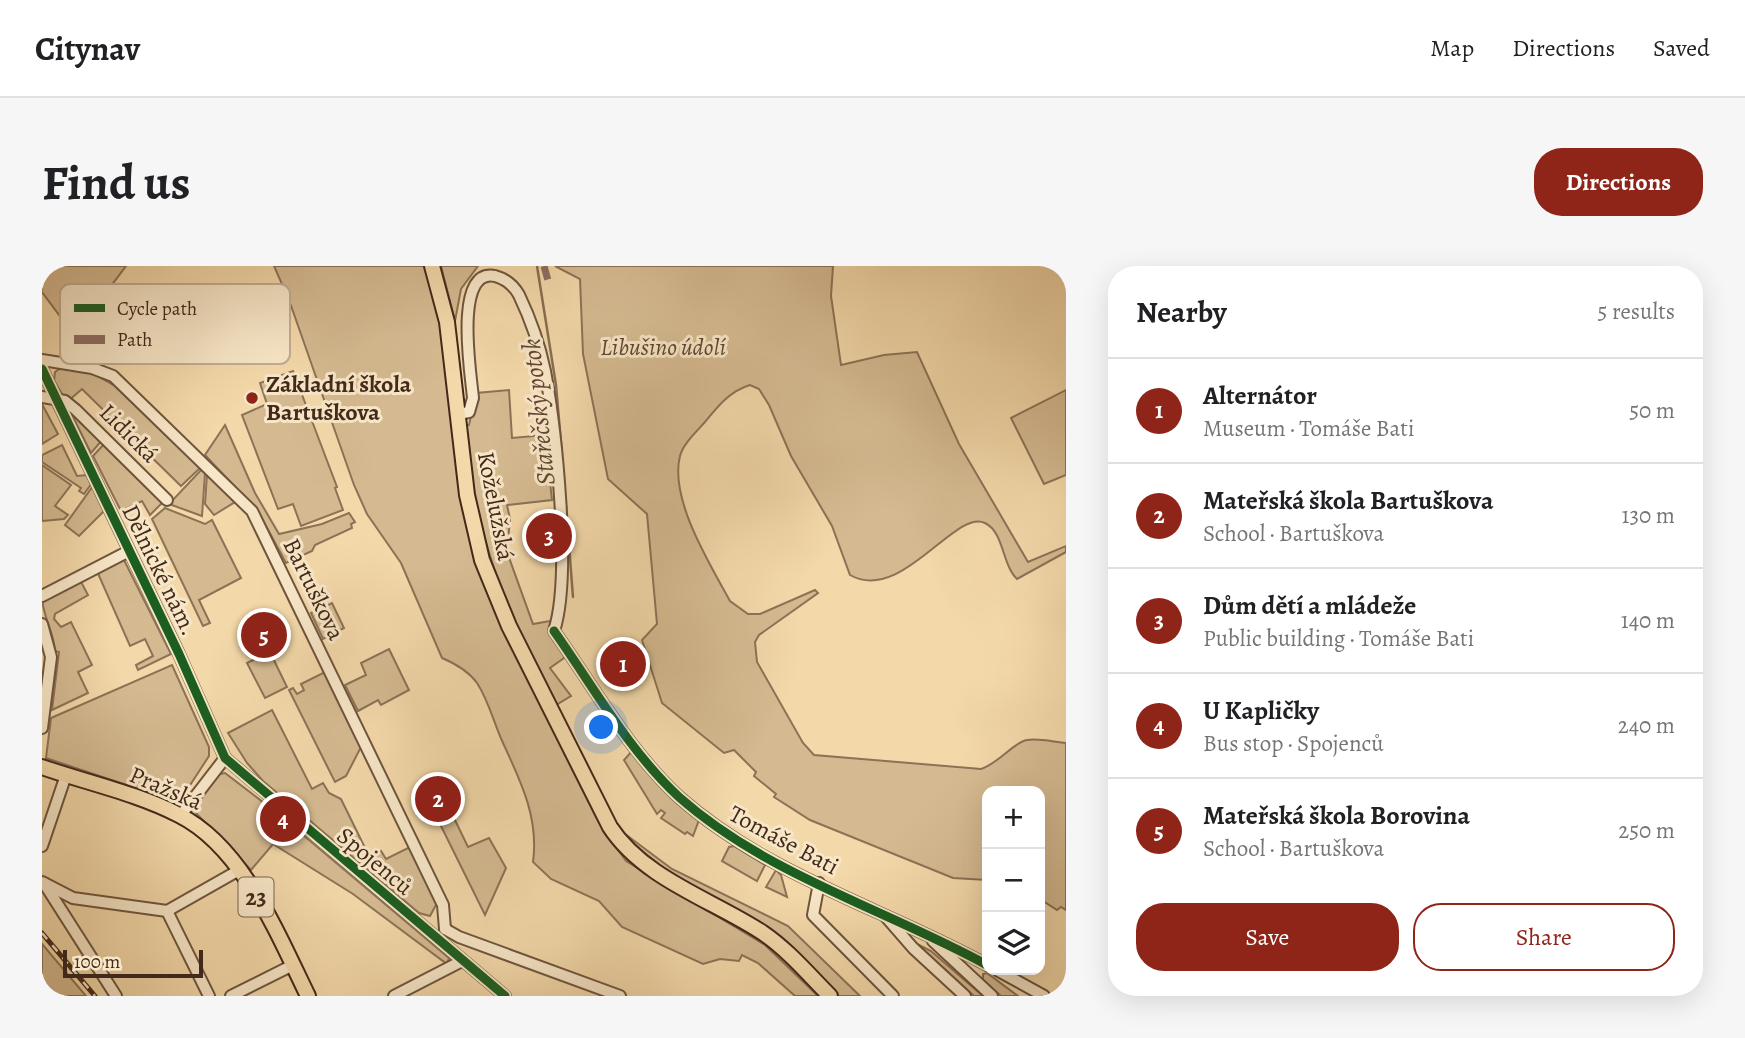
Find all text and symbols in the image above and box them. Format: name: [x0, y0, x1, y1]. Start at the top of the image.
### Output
text: Citynav: [35, 26, 140, 71]
text: Map: [1430, 32, 1474, 64]
text: Directions: [1512, 32, 1615, 64]
text: Saved: [1653, 32, 1710, 64]
button: Directions: [1534, 148, 1703, 216]
text: Find us: [42, 149, 190, 216]
legend: [60, 284, 290, 364]
text: Nearby: [1136, 292, 1227, 332]
text: Cycle path: [117, 296, 197, 322]
text: 5 results: [1598, 296, 1675, 327]
text: Path: [117, 327, 152, 353]
park label: Libušino údolí: [600, 331, 726, 363]
water label: Stařečský potok: [513, 337, 564, 487]
place label: Základní škola Bartuškova: [266, 368, 412, 428]
text: Alternátor: [1203, 378, 1317, 413]
marker: Základní škola Bartuškova: [244, 390, 260, 406]
text: 1: [1155, 395, 1163, 426]
text: 50 m: [1629, 395, 1675, 426]
street label: Lidická: [92, 396, 166, 470]
text: Museum · Tomáše Bati: [1203, 413, 1414, 444]
street label: Koželužská: [470, 449, 522, 564]
text: Mateřská škola Bartuškova: [1203, 483, 1493, 518]
street label: Dělnické nám.: [114, 499, 206, 641]
text: 2: [1153, 500, 1165, 531]
text: 130 m: [1622, 500, 1675, 531]
pin: 3: [526, 510, 572, 562]
text: School · Bartuškova: [1203, 518, 1384, 549]
street label: Bartuškova: [276, 533, 353, 646]
text: Dům dětí a mládeže: [1203, 588, 1416, 623]
text: 3: [1154, 605, 1164, 636]
text: 140 m: [1621, 605, 1675, 636]
pin: 5: [241, 609, 287, 661]
text: Public building · Tomáše Bati: [1203, 623, 1474, 654]
pin: 1: [600, 638, 646, 690]
text: U Kapličky: [1203, 693, 1319, 728]
your location: [584, 710, 618, 744]
text: 4: [1154, 710, 1164, 741]
text: 240 m: [1618, 710, 1675, 741]
text: Bus stop · Spojenců: [1203, 728, 1384, 759]
street label: Pražská: [125, 758, 208, 818]
pin: 2: [415, 773, 461, 825]
map controls: [982, 786, 1045, 975]
button: +: [982, 786, 1045, 849]
pin: 4: [260, 793, 306, 845]
street label: Tomáše Bati: [723, 798, 845, 882]
text: Mateřská škola Borovina: [1203, 798, 1470, 833]
text: 5: [1154, 815, 1164, 846]
text: 250 m: [1618, 815, 1675, 846]
street label: Spojenců: [330, 820, 420, 902]
text: School · Bartuškova: [1203, 833, 1384, 864]
button: −: [982, 849, 1045, 912]
road number: 23: [238, 877, 274, 916]
button: Save: [1136, 903, 1399, 971]
button: Share: [1413, 903, 1675, 971]
button: layers: [982, 912, 1045, 975]
scale bar: [63, 947, 203, 979]
text: 100 m: [74, 949, 120, 975]

